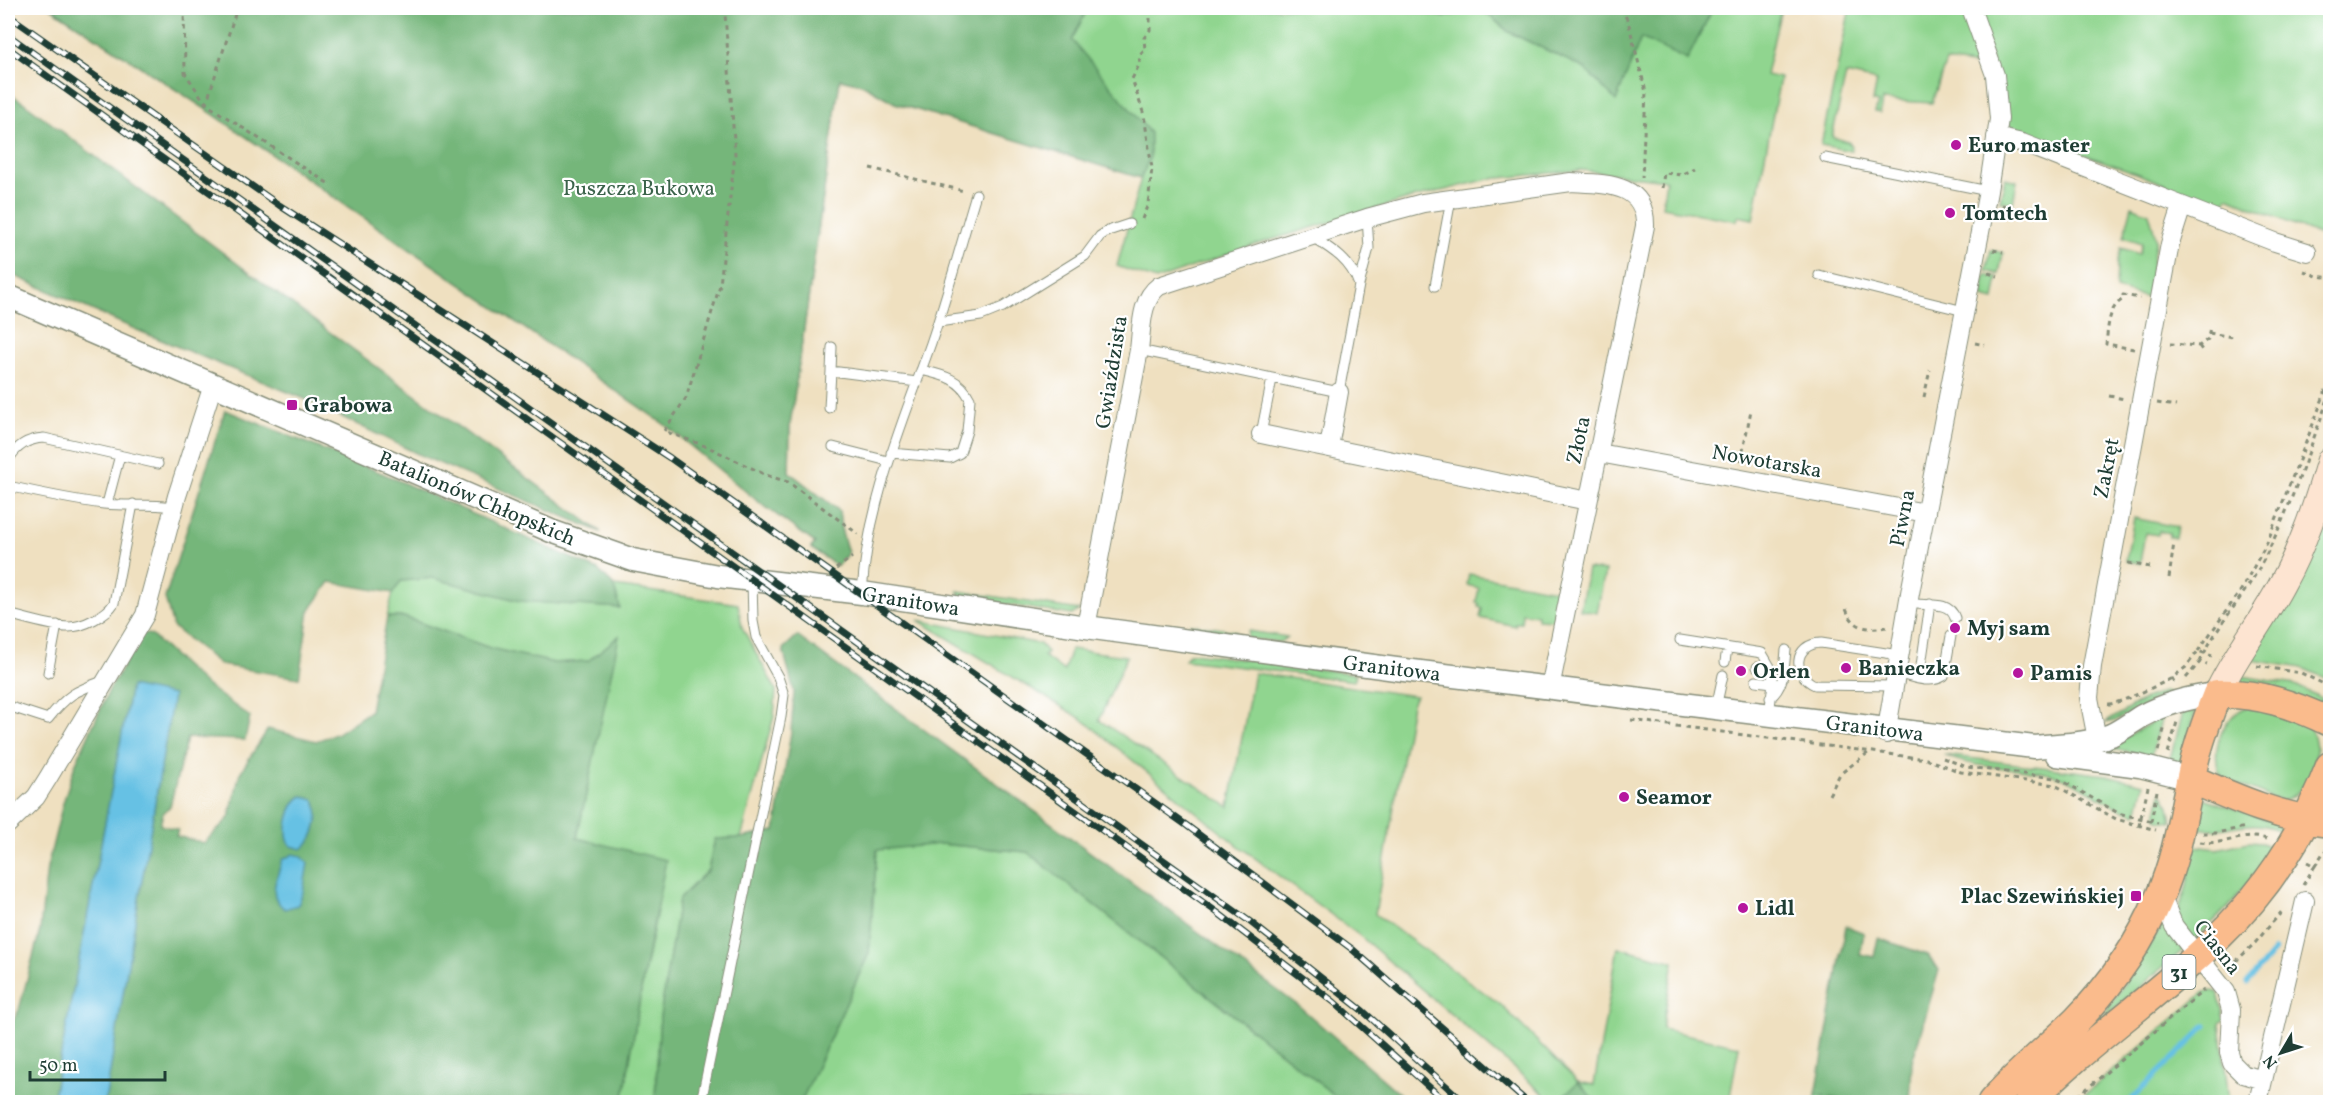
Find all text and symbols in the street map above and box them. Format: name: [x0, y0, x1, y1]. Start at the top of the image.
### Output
place label: Euro master: [1968, 132, 2090, 161]
marker: Euro master: [1949, 138, 1963, 152]
park label: Puszcza Bukowa: [563, 175, 715, 204]
place label: Tomtech: [1962, 200, 2048, 229]
marker: Tomtech: [1943, 206, 1957, 220]
street label: Gwiaździsta: [1089, 313, 1136, 431]
place label: Grabowa: [304, 392, 392, 421]
marker: Grabowa: [285, 398, 299, 412]
street label: Złota: [1560, 414, 1599, 467]
street label: Zakręt: [2087, 435, 2128, 501]
street label: Nowotarska: [1709, 439, 1824, 486]
street label: Batalionów Chłopskich: [373, 445, 580, 554]
street label: Piwna: [1884, 487, 1923, 549]
street label: Granitowa: [860, 580, 962, 624]
place label: Myj sam: [1967, 615, 2050, 644]
marker: Myj sam: [1948, 621, 1962, 635]
street label: Granitowa: [1341, 649, 1442, 690]
place label: Banieczka: [1858, 655, 1960, 684]
place label: Orlen: [1753, 658, 1811, 687]
place label: Pamis: [2030, 660, 2092, 689]
marker: Banieczka: [1839, 661, 1853, 675]
marker: Orlen: [1734, 664, 1748, 678]
marker: Pamis: [2011, 666, 2025, 680]
street label: Granitowa: [1824, 709, 1925, 750]
place label: Seamor: [1636, 784, 1712, 813]
marker: Seamor: [1617, 790, 1631, 804]
place label: Plac Szewińskiej: [1961, 883, 2124, 912]
marker: Plac Szewińskiej: [2129, 889, 2143, 903]
place label: Lidl: [1755, 895, 1795, 924]
marker: Lidl: [1736, 901, 1750, 915]
street label: Ciasna: [2186, 914, 2247, 981]
road number: 31: [2162, 955, 2196, 989]
north arrow: [2251, 1023, 2311, 1083]
scale bar: [30, 1044, 165, 1082]
text: N: [2258, 1049, 2283, 1073]
text: 50 m: [39, 1054, 78, 1079]

